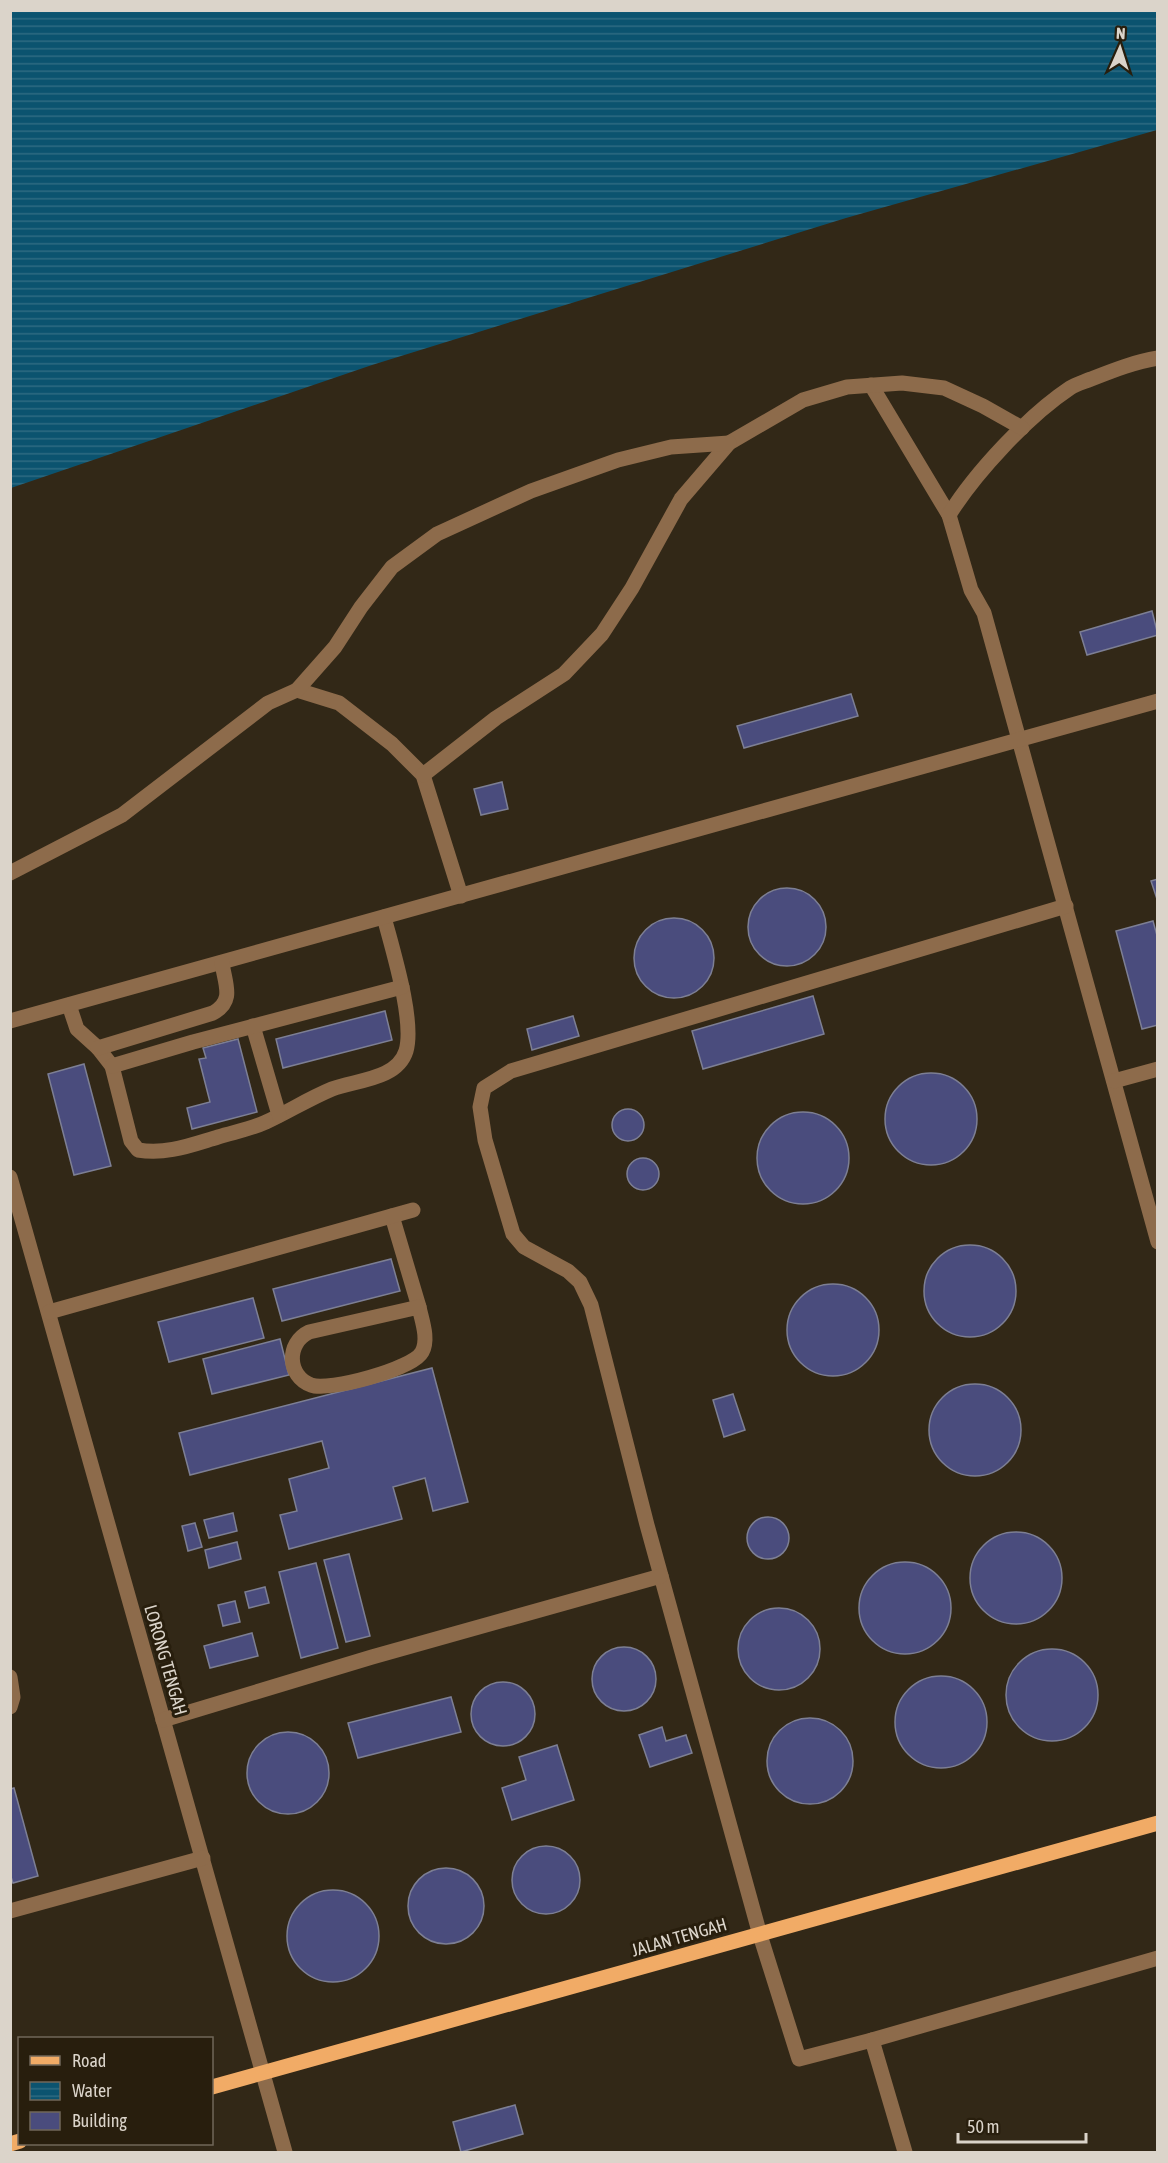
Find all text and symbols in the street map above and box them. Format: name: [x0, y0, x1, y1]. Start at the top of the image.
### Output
north arrow: [1090, 18, 1150, 78]
text: N: [1116, 24, 1126, 42]
street label: LORONG TENGAH: [140, 1602, 192, 1718]
street label: JALAN TENGAH: [629, 1913, 729, 1961]
legend: [18, 2037, 213, 2145]
text: Road: [72, 2050, 106, 2071]
text: Water: [72, 2080, 112, 2101]
scale bar: [958, 2106, 1086, 2144]
text: Building: [72, 2110, 127, 2131]
text: 50 m: [967, 2116, 999, 2137]

